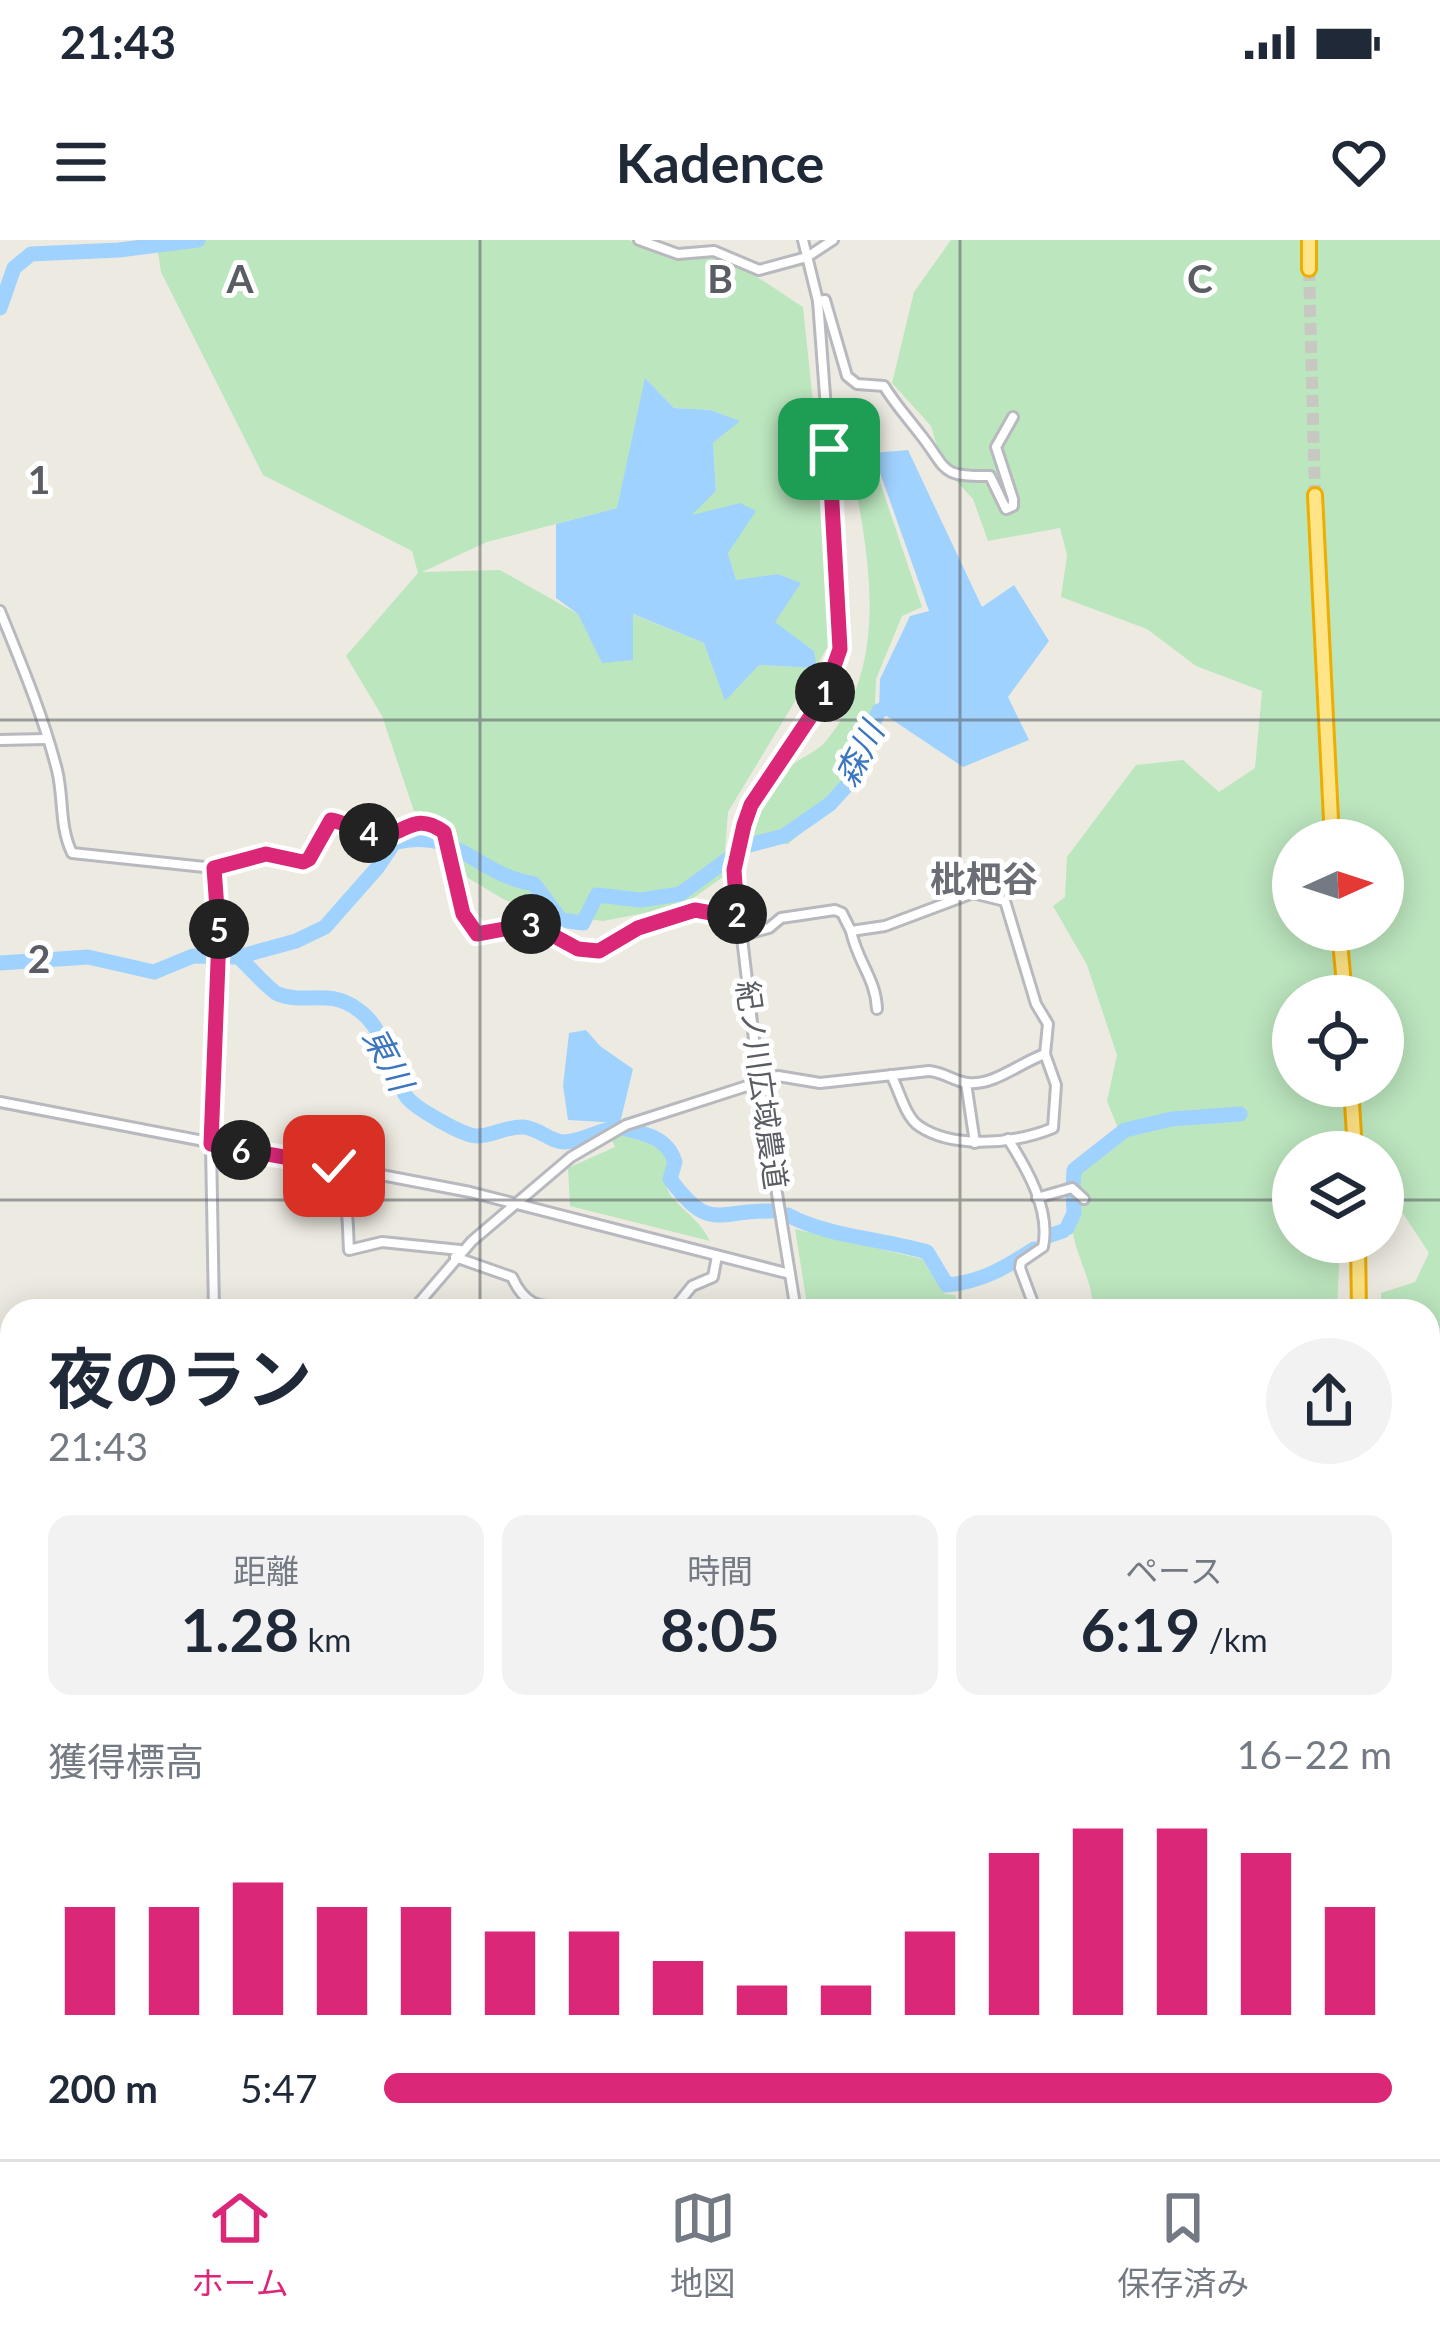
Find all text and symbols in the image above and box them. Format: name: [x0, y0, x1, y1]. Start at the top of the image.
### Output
text: 21:43: [60, 15, 176, 69]
icon: menu: [48, 129, 114, 195]
icon: heart: [1326, 129, 1392, 195]
text: Kadence: [616, 130, 824, 195]
text: A: [225, 255, 254, 301]
text: B: [707, 255, 733, 301]
text: C: [1187, 255, 1213, 301]
pin: [778, 398, 880, 500]
icon: arrive: [796, 416, 862, 482]
text: 1: [28, 456, 50, 502]
pin: 1: [795, 662, 855, 722]
text: 1: [815, 672, 835, 712]
water label: 森川: [825, 712, 892, 792]
pin: 4: [339, 803, 399, 863]
text: 4: [359, 813, 379, 853]
north arrow: [1272, 819, 1404, 951]
map controls: [1272, 819, 1404, 1263]
district label: 枇杷谷: [930, 856, 1038, 900]
pin: 2: [707, 884, 767, 944]
pin: 3: [501, 894, 561, 954]
text: 2: [727, 894, 747, 934]
pin: 5: [189, 899, 249, 959]
text: 3: [521, 904, 541, 944]
text: 5: [209, 909, 229, 949]
text: 2: [28, 935, 50, 981]
button: locate: [1272, 975, 1404, 1107]
street label: 紀ノ川広域農道: [731, 978, 795, 1191]
water label: 東川: [356, 1020, 423, 1100]
pin: [283, 1115, 385, 1217]
pin: 6: [211, 1120, 271, 1180]
text: 6: [231, 1130, 251, 1170]
button: layers: [1272, 1131, 1404, 1263]
icon: check: [301, 1133, 367, 1199]
text: 夜のラン: [48, 1338, 312, 1417]
button: share: [1266, 1338, 1392, 1464]
text: 21:43: [48, 1423, 148, 1469]
text: 距離: [233, 1550, 299, 1590]
text: 時間: [687, 1550, 753, 1590]
text: ペース: [1125, 1550, 1223, 1590]
text: 1.28: [180, 1593, 299, 1665]
text: 8:05: [660, 1593, 780, 1665]
text: 6:19: [1080, 1593, 1200, 1665]
text: km: [299, 1619, 352, 1659]
text: /km: [1200, 1619, 1268, 1659]
text: 16–22 m: [1237, 1731, 1392, 1777]
text: 獲得標高: [48, 1738, 204, 1784]
text: 200 m: [48, 2065, 158, 2111]
text: 5:47: [240, 2065, 318, 2111]
tab: ホーム: [191, 2185, 289, 2305]
tab: 地図: [670, 2185, 736, 2305]
tab: 保存済み: [1117, 2185, 1249, 2305]

